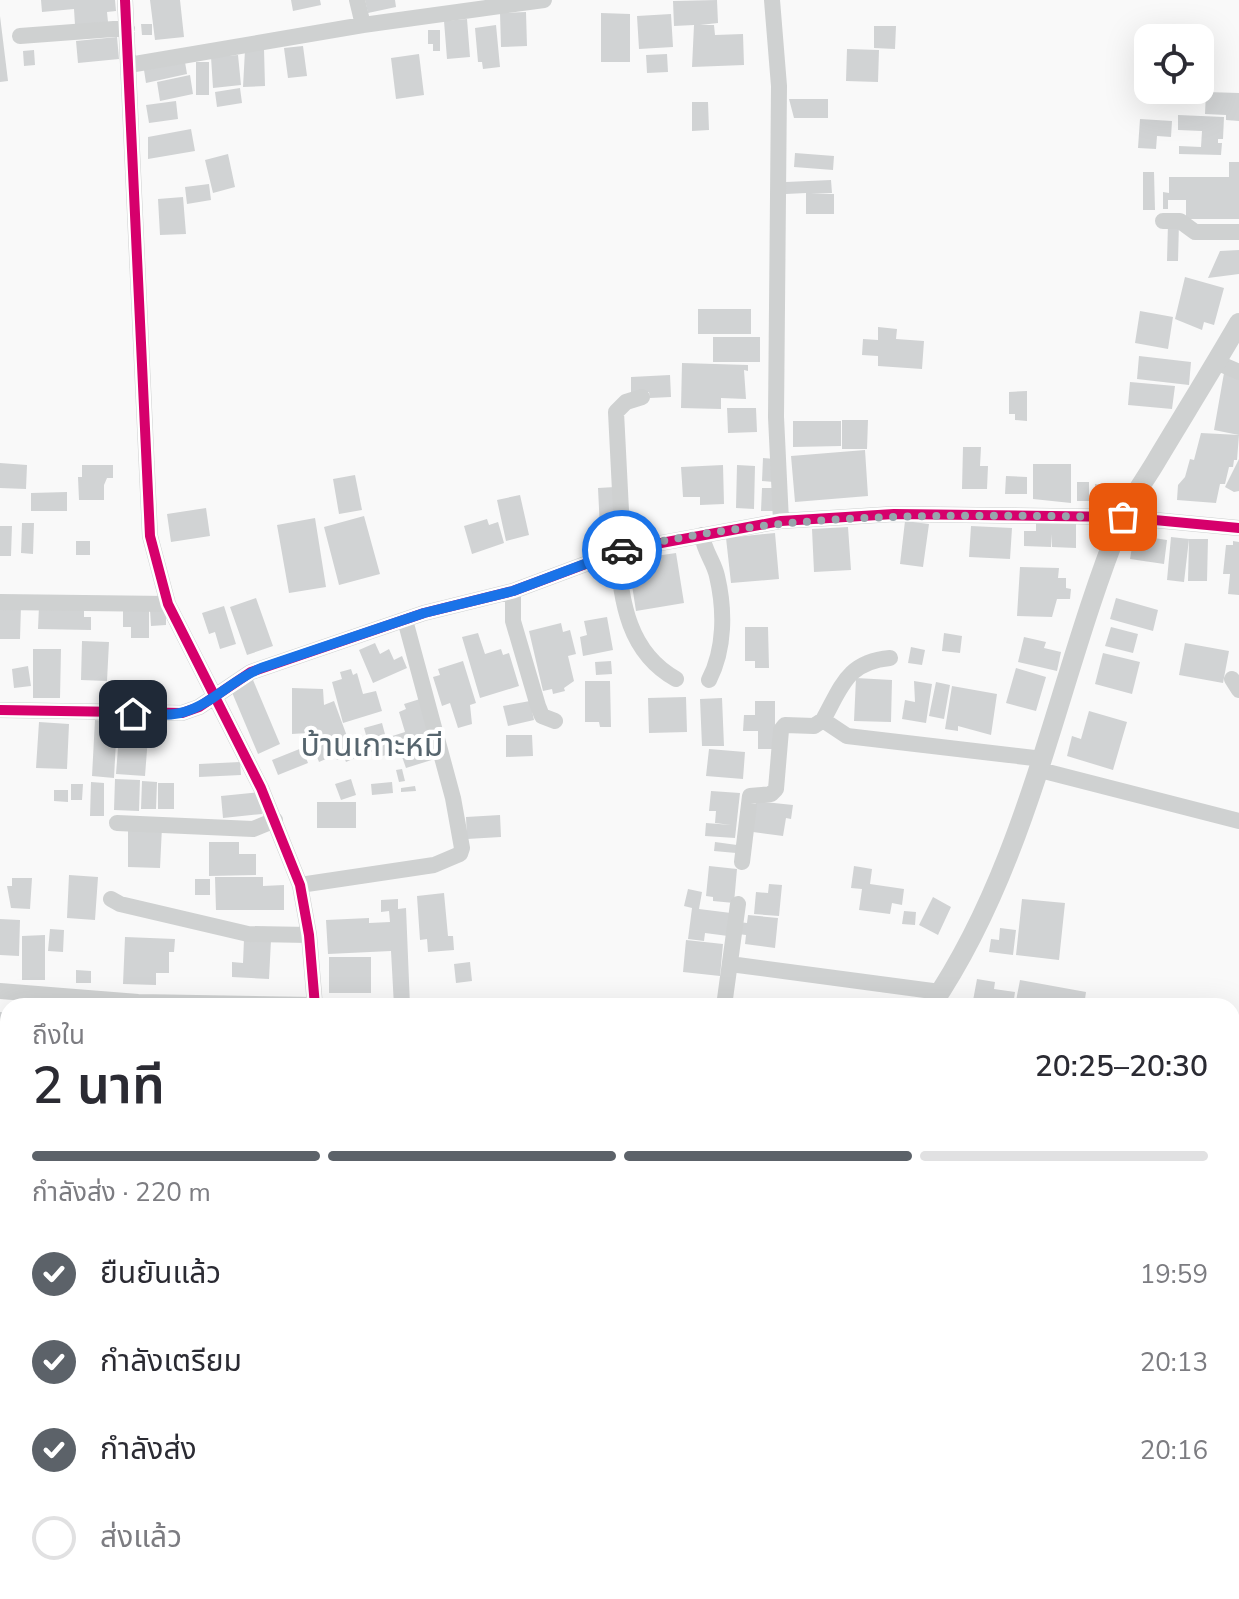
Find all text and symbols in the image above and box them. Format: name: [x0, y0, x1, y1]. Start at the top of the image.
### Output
map controls: [1134, 24, 1214, 104]
button: locate: [1134, 24, 1214, 104]
pin: [1089, 483, 1157, 551]
icon: bag: [1101, 495, 1145, 539]
courier: [582, 510, 662, 590]
icon: car: [600, 528, 644, 572]
pin: [99, 680, 167, 748]
icon: home: [111, 692, 155, 736]
district label: บ้านเกาะหมี: [301, 724, 443, 767]
text: ถึงใน: [32, 1018, 85, 1053]
text: 20:25–20:30: [1035, 1046, 1208, 1087]
text: 2 นาที: [32, 1050, 165, 1121]
text: กำลังส่ง · 220 m: [32, 1175, 211, 1210]
icon: check: [32, 1252, 76, 1296]
text: ยืนยันแล้ว: [100, 1253, 221, 1294]
text: 19:59: [1140, 1257, 1208, 1292]
icon: check: [32, 1340, 76, 1384]
text: กำลังเตรียม: [100, 1341, 242, 1382]
text: 20:13: [1140, 1345, 1208, 1380]
icon: check: [32, 1428, 76, 1472]
text: กำลังส่ง: [100, 1429, 197, 1470]
text: 20:16: [1140, 1433, 1208, 1468]
text: ส่งแล้ว: [100, 1517, 182, 1558]

